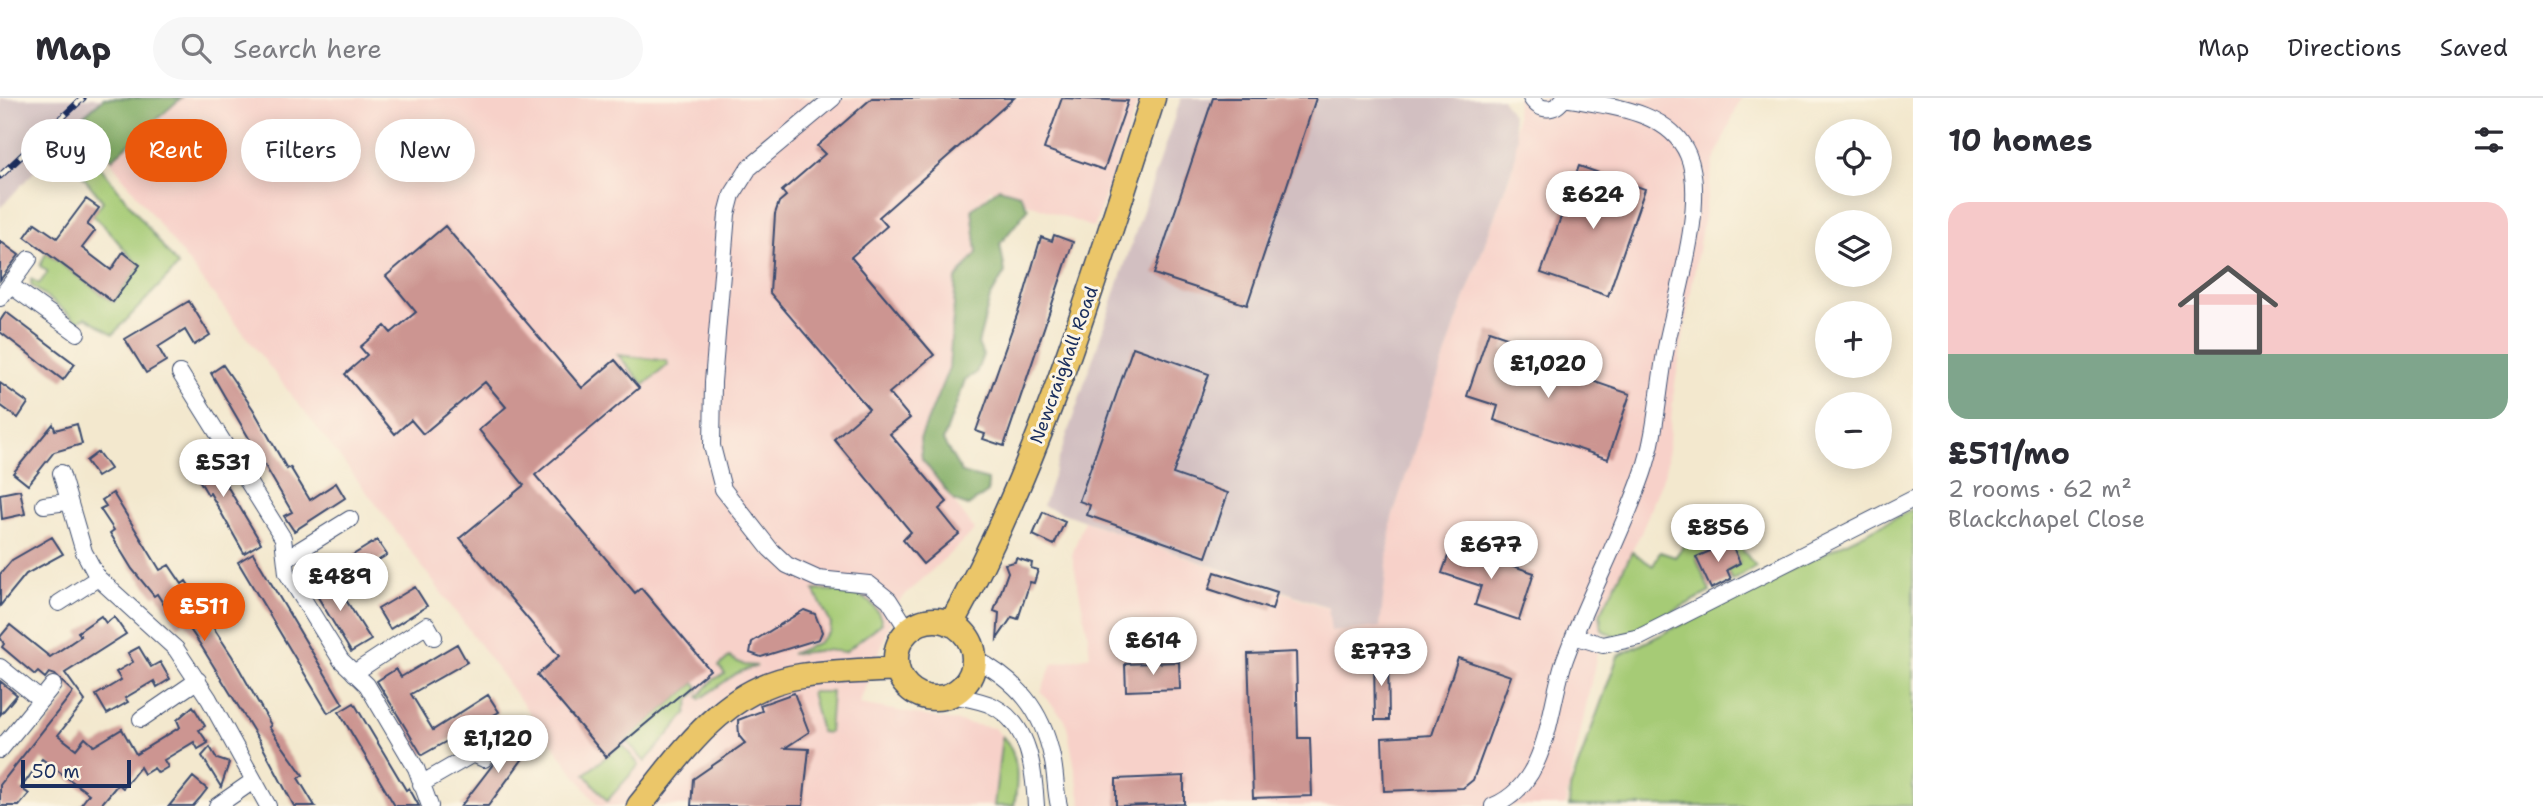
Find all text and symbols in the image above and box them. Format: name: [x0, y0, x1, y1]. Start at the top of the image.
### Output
search box: [153, 17, 643, 80]
text: Map: [35, 26, 111, 71]
icon: search: [177, 29, 215, 67]
text: Search here: [233, 31, 382, 66]
text: Map: [2198, 32, 2249, 64]
text: Directions: [2287, 32, 2402, 64]
text: Saved: [2440, 32, 2508, 64]
chip: Buy: [21, 119, 111, 182]
chip: Rent: [125, 119, 227, 182]
chip: Filters: [241, 119, 361, 182]
chip: New: [375, 119, 475, 182]
map controls: [1815, 119, 1892, 469]
button: locate: [1815, 119, 1892, 196]
text: 10 homes: [1948, 120, 2093, 161]
icon: filters: [2470, 121, 2508, 159]
pin: £624: [1552, 172, 1634, 231]
text: £624: [1562, 179, 1624, 209]
button: layers: [1815, 210, 1892, 287]
icon: home: [2165, 247, 2291, 373]
street label: Newcraighall Road: [1024, 283, 1104, 447]
button: +: [1815, 301, 1892, 378]
pin: £1,020: [1491, 341, 1605, 400]
text: £1,020: [1510, 348, 1586, 378]
button: −: [1815, 392, 1892, 469]
text: £511/mo: [1948, 433, 2070, 474]
pin: £531: [182, 440, 264, 499]
text: £531: [195, 447, 251, 477]
text: 2 rooms · 62 m²: [1948, 474, 2132, 504]
pin: £856: [1677, 504, 1759, 564]
text: Blackchapel Close: [1948, 504, 2145, 534]
text: £856: [1687, 512, 1749, 542]
pin: £677: [1450, 522, 1532, 581]
text: £677: [1460, 529, 1522, 559]
pin: £489: [299, 554, 381, 613]
text: £489: [308, 561, 372, 591]
pin: £511: [163, 584, 245, 643]
text: £511: [179, 591, 229, 621]
pin: £614: [1112, 618, 1194, 677]
text: £614: [1125, 625, 1181, 655]
pin: £773: [1340, 628, 1422, 688]
text: £773: [1350, 636, 1412, 666]
pin: £1,120: [441, 716, 555, 775]
text: £1,120: [463, 723, 533, 753]
scale bar: [21, 757, 131, 789]
text: 50 m: [32, 759, 80, 784]

